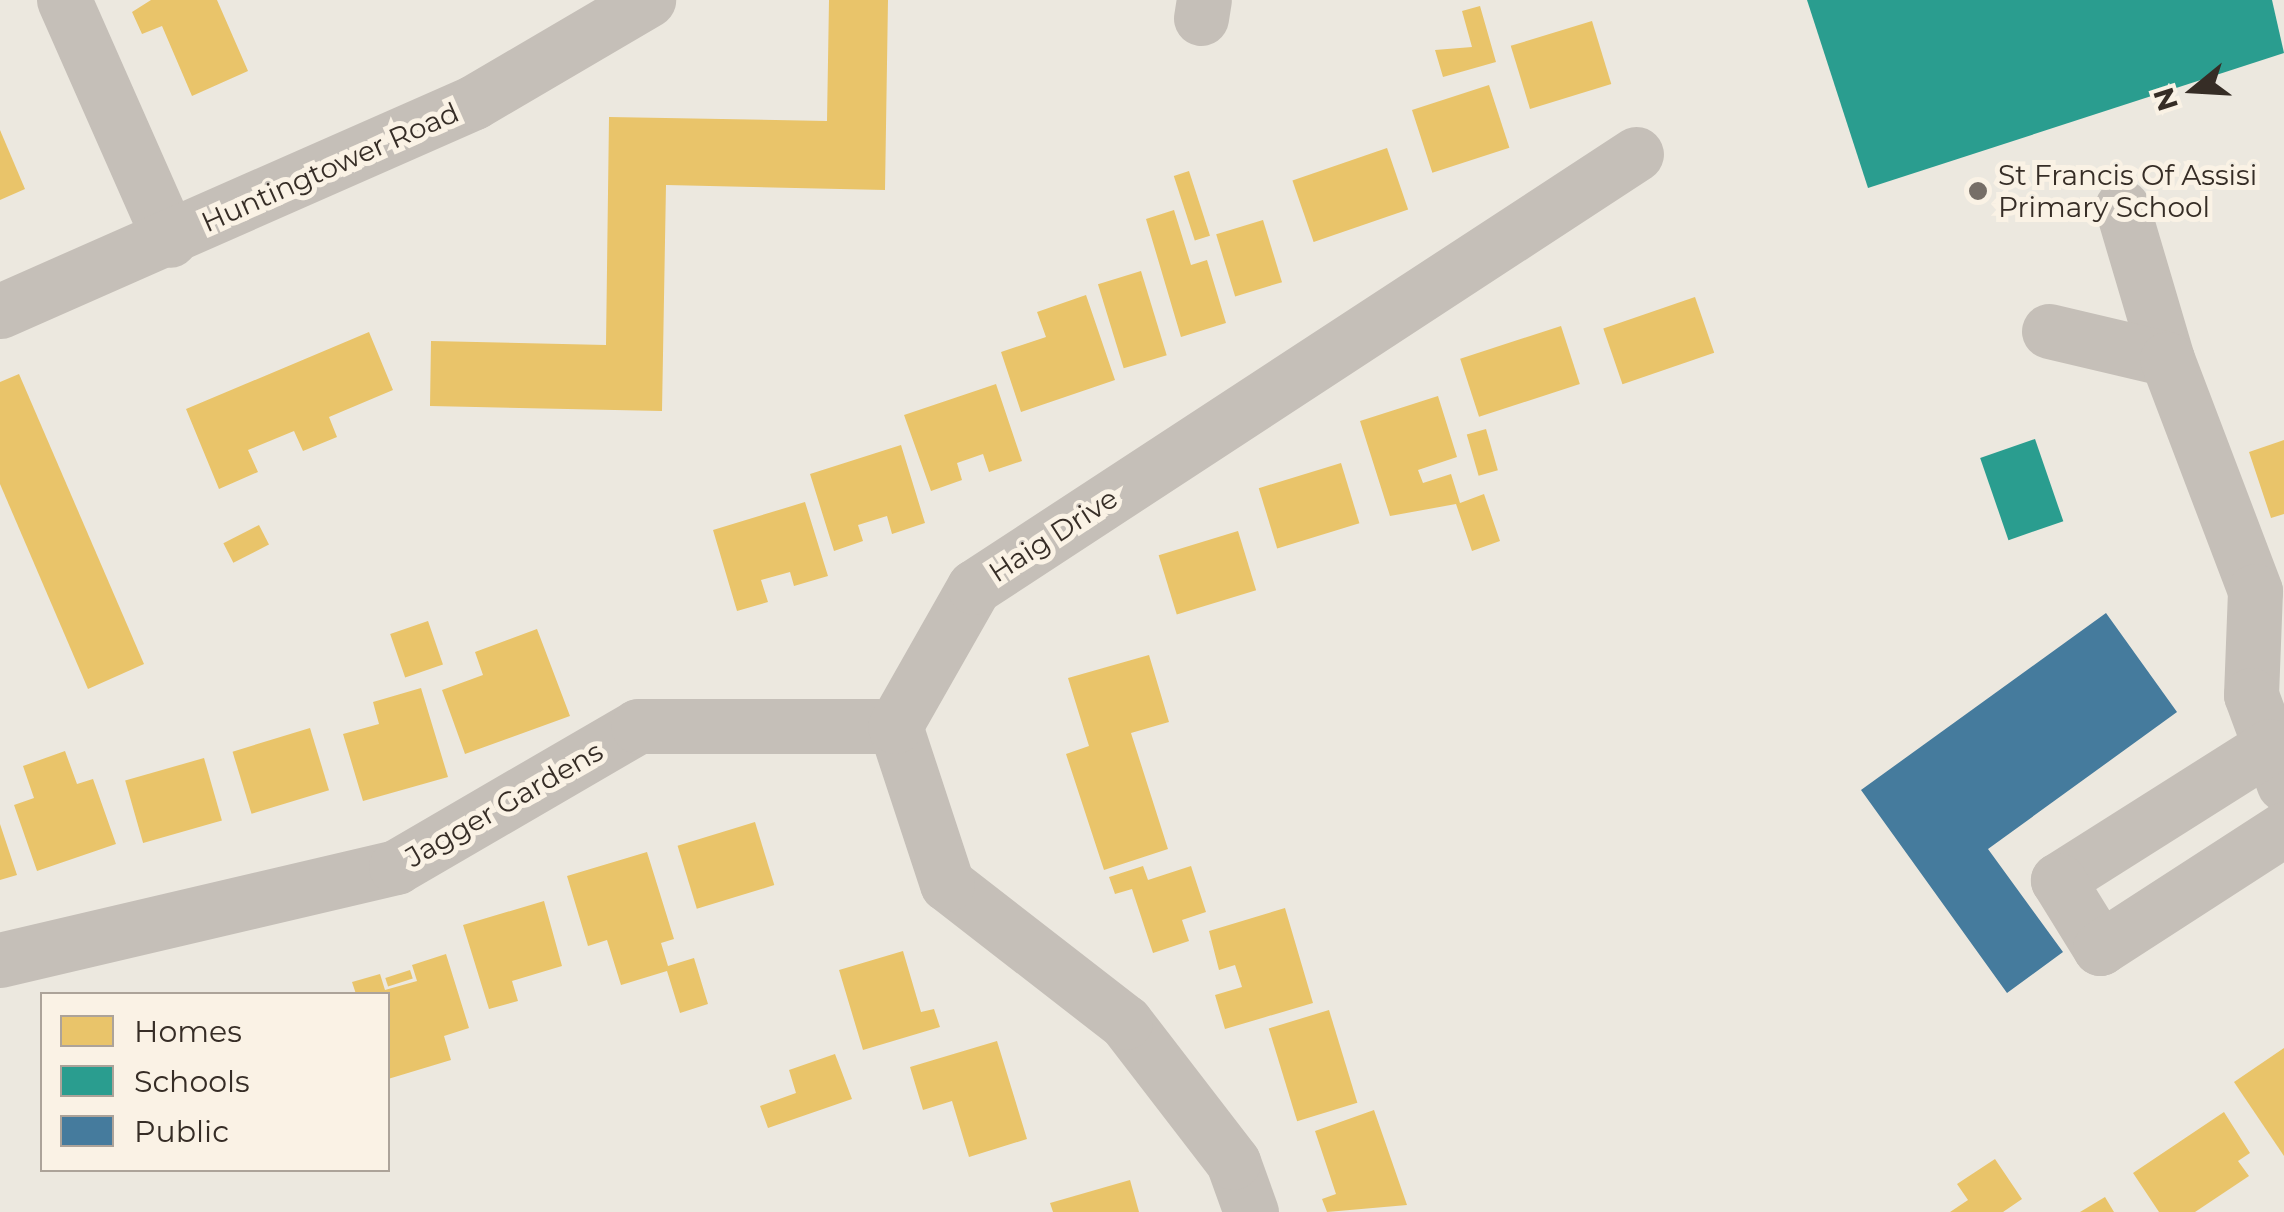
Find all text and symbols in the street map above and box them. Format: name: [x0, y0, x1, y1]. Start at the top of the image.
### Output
north arrow: [2144, 40, 2244, 140]
text: N: [2146, 83, 2185, 115]
street label: Huntingtower Road: [196, 95, 464, 239]
place label: St Francis Of Assisi Primary School: [1998, 158, 2257, 224]
marker: St Francis Of Assisi Primary School: [1967, 180, 1989, 202]
street label: Haig Drive: [982, 481, 1124, 589]
street label: Jagger Gardens: [400, 734, 608, 874]
legend: [40, 992, 390, 1172]
text: Homes: [134, 1013, 242, 1050]
text: Schools: [134, 1063, 250, 1100]
text: Public: [134, 1113, 229, 1150]

